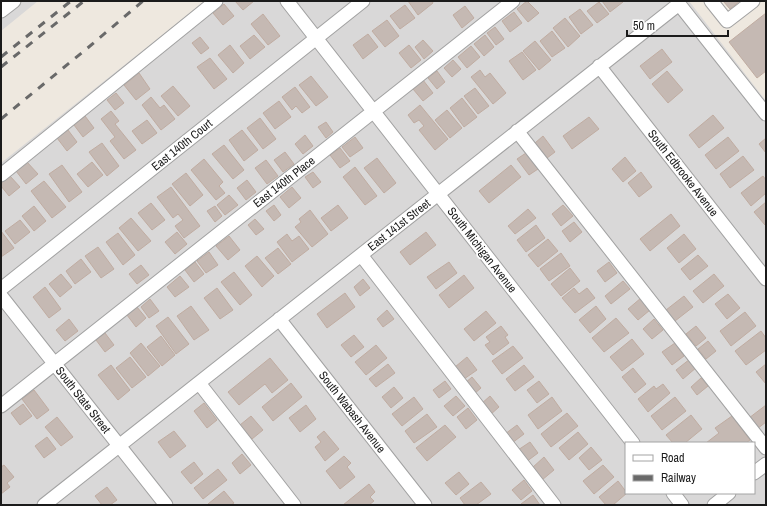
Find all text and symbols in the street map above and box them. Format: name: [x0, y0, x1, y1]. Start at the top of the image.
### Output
scale bar: [627, 12, 728, 38]
text: 50 m: [633, 18, 655, 34]
street label: East 140th Court: [148, 115, 216, 174]
street label: South Edbrooke Avenue: [644, 126, 722, 220]
street label: East 140th Place: [250, 153, 318, 211]
street label: East 141st Street: [364, 195, 434, 255]
street label: South Michigan Avenue: [444, 204, 520, 296]
street label: South State Street: [52, 363, 114, 437]
street label: South Wabash Avenue: [315, 368, 389, 456]
legend: [625, 442, 755, 494]
text: Road: [661, 450, 685, 466]
text: Railway: [661, 470, 696, 486]

